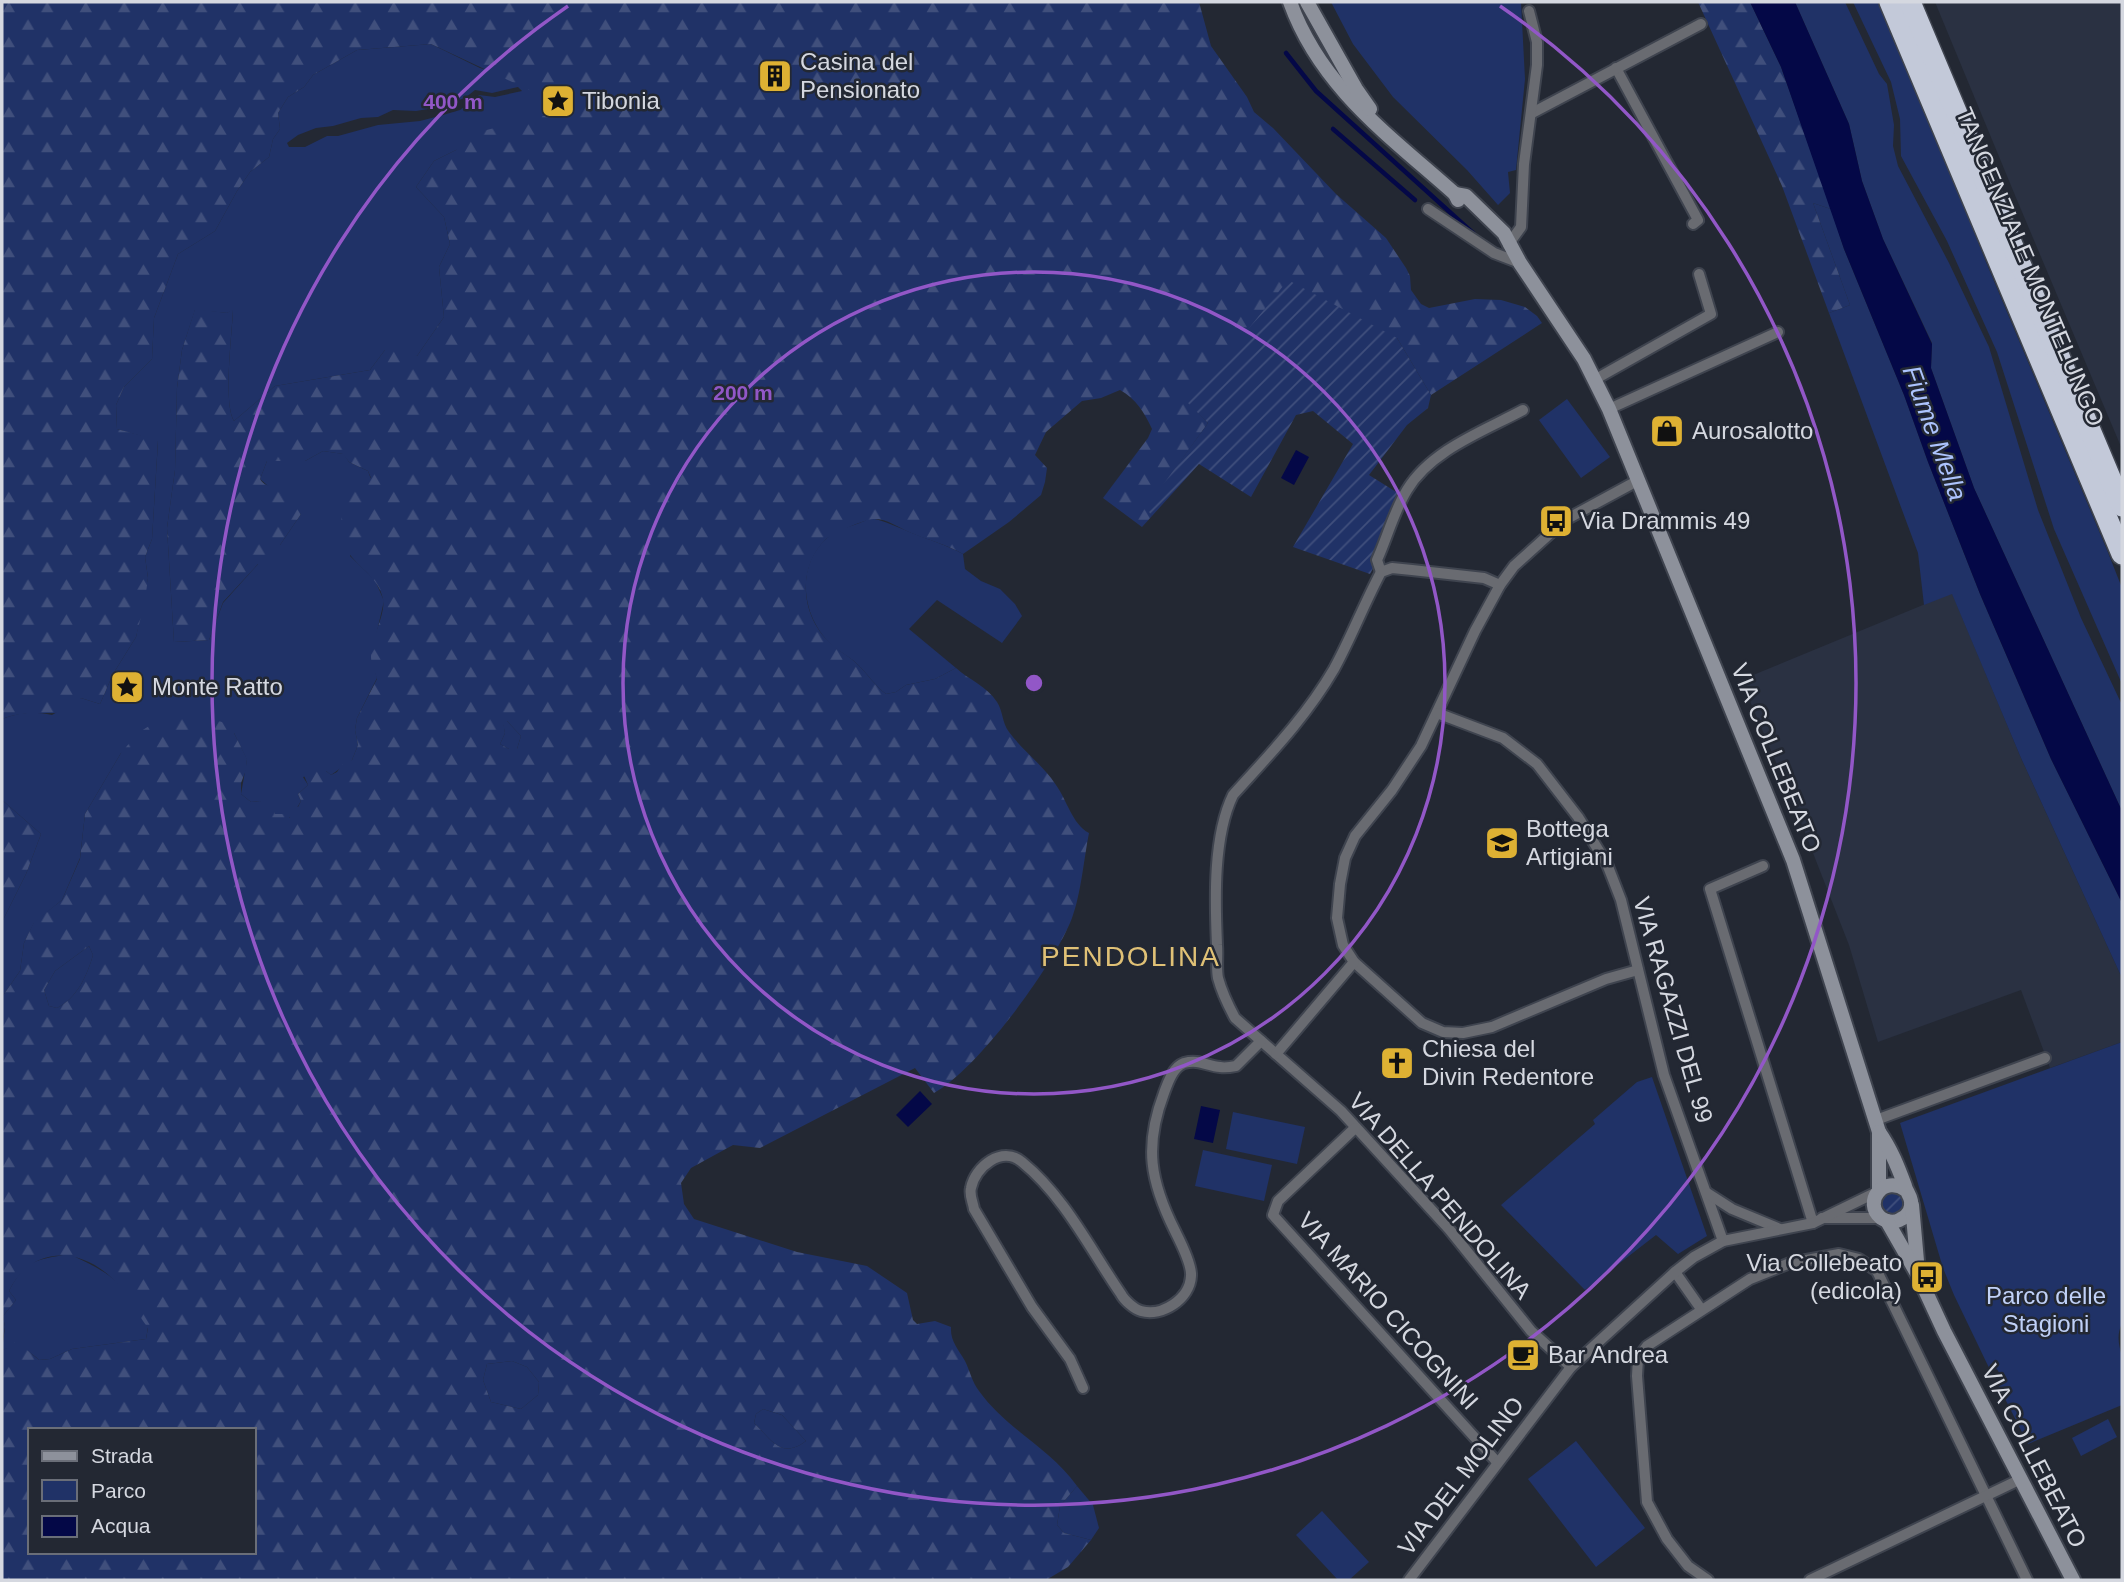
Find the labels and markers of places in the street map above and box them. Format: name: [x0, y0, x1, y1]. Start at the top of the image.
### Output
place label: Casina del Pensionato: [800, 48, 920, 103]
building icon: Casina del Pensionato: [756, 57, 794, 95]
place icon: Tibonia: [539, 82, 577, 120]
place label: Tibonia: [582, 87, 660, 114]
shop icon: Aurosalotto: [1648, 412, 1686, 450]
place label: Aurosalotto: [1692, 417, 1813, 444]
bus stop icon: Via Drammis 49: [1537, 502, 1575, 540]
place label: Via Drammis 49: [1580, 507, 1750, 534]
place icon: Monte Ratto: [108, 668, 146, 706]
centre of rings: [1022, 671, 1046, 695]
place label: Monte Ratto: [152, 673, 283, 700]
place label: Bottega Artigiani: [1526, 815, 1613, 870]
school or university icon: Bottega Artigiani: [1483, 824, 1521, 862]
place label: Chiesa del Divin Redentore: [1422, 1035, 1594, 1090]
church icon: Chiesa del Divin Redentore: [1378, 1044, 1416, 1082]
place label: Via Collebeato (edicola): [1746, 1249, 1902, 1304]
bus stop icon: Via Collebeato (edicola): [1908, 1258, 1946, 1296]
cafe icon: Bar Andrea: [1504, 1336, 1542, 1374]
place label: Bar Andrea: [1548, 1341, 1669, 1368]

